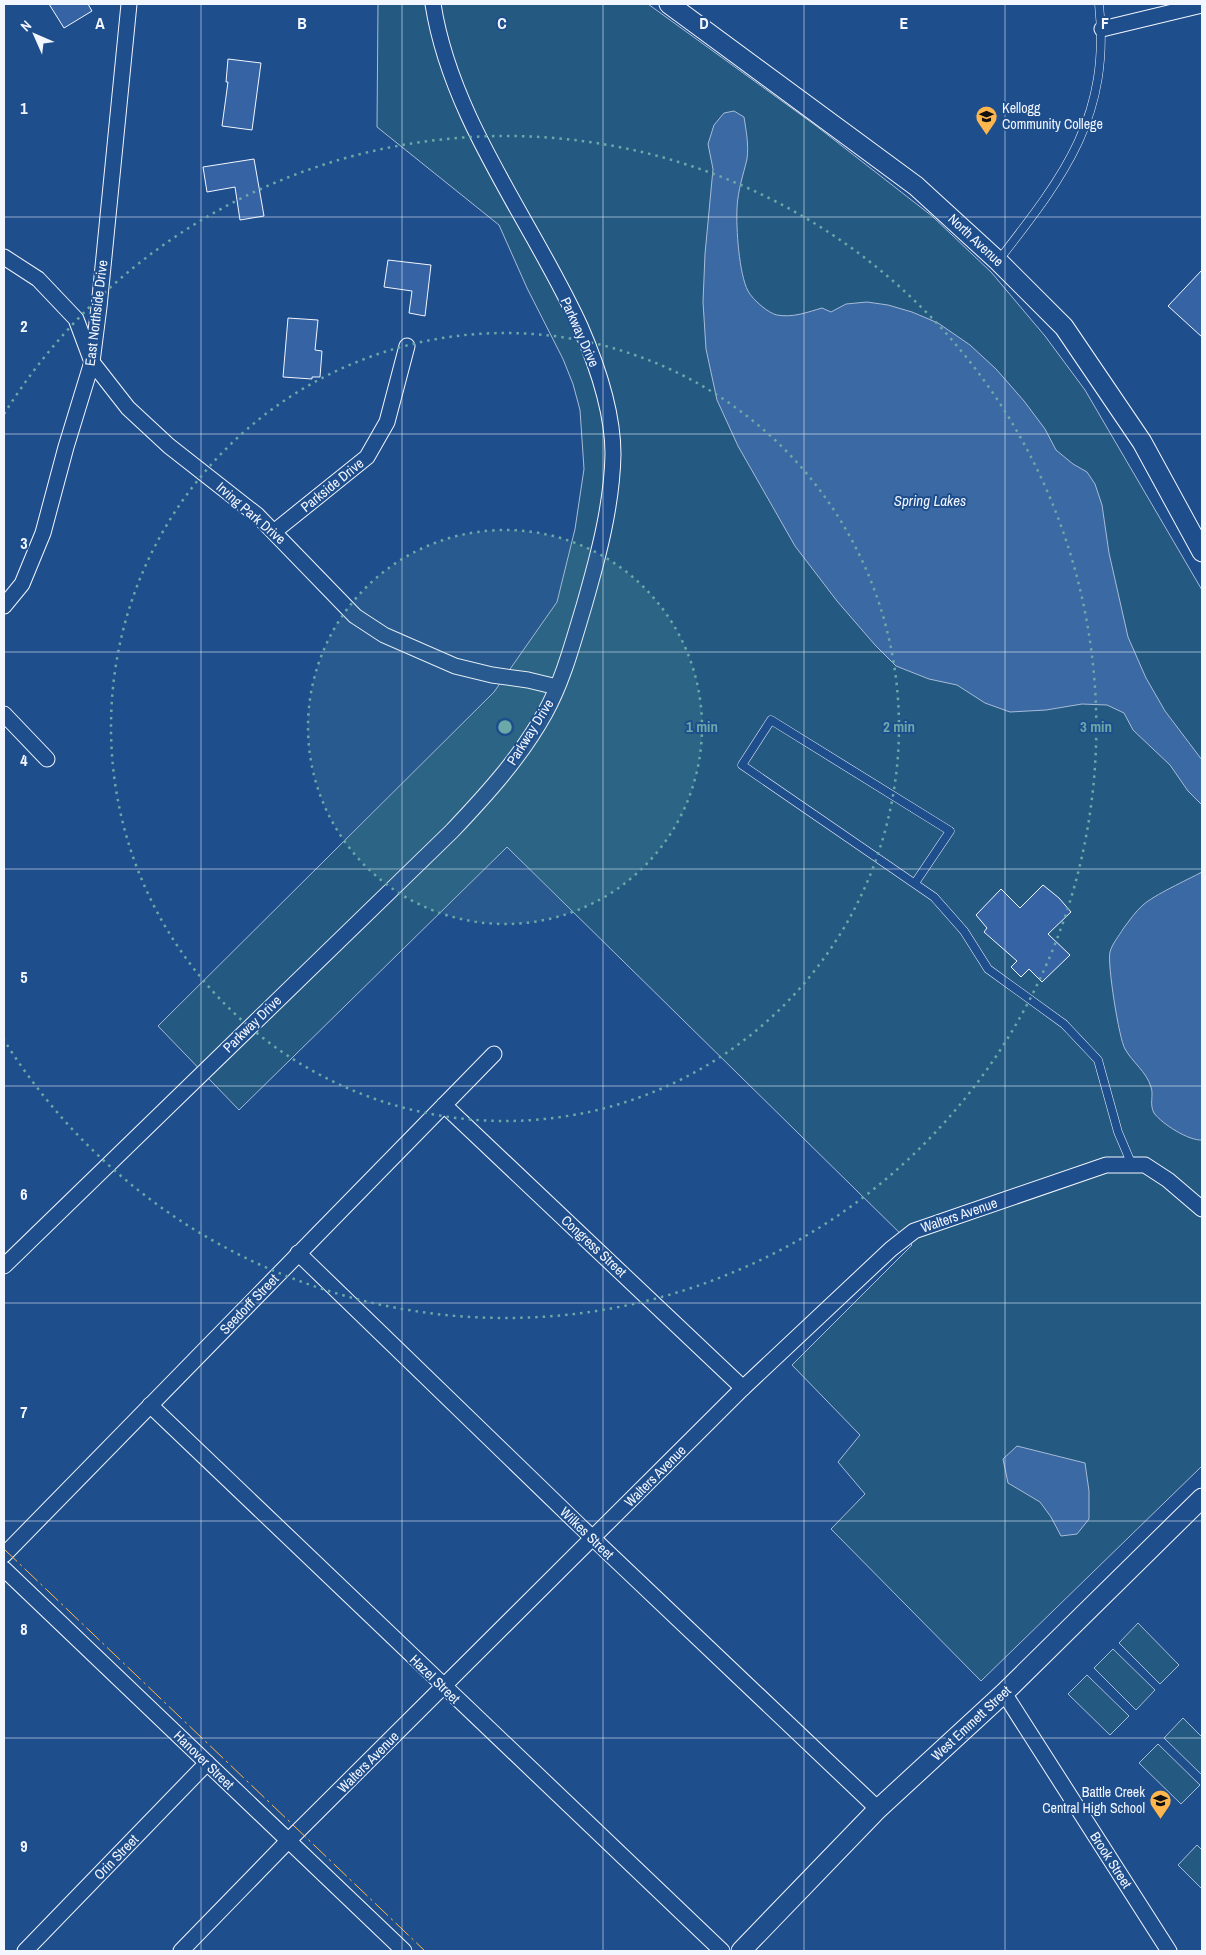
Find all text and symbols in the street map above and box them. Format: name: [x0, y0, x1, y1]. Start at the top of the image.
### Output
north arrow: [10, 10, 60, 60]
text: A: [95, 12, 105, 34]
text: B: [297, 12, 307, 34]
text: C: [497, 12, 507, 34]
text: D: [699, 12, 709, 34]
text: E: [900, 12, 909, 34]
text: F: [1101, 12, 1109, 34]
text: N: [17, 17, 35, 35]
text: 1: [20, 97, 28, 119]
place label: Kellogg Community College: [1002, 99, 1103, 133]
school or university icon: Kellogg Community College: [974, 104, 998, 135]
street label: North Avenue: [944, 210, 1008, 270]
street label: East Northside Drive: [81, 259, 111, 367]
street label: Parkway Drive: [557, 294, 603, 370]
text: 2: [20, 315, 28, 337]
street label: Parkside Drive: [297, 454, 367, 516]
street label: Irving Park Drive: [213, 478, 289, 548]
water label: Spring Lakes: [894, 490, 966, 511]
text: 3: [20, 532, 28, 554]
street label: Parkway Drive: [503, 696, 557, 768]
text: 1 min: [686, 716, 718, 737]
text: 2 min: [883, 716, 915, 737]
text: 3 min: [1080, 716, 1112, 737]
centre of rings: [496, 718, 514, 736]
text: 4: [20, 749, 28, 771]
text: 5: [20, 966, 28, 988]
street label: Parkway Drive: [219, 992, 285, 1056]
text: 6: [20, 1183, 28, 1205]
street label: Walters Avenue: [918, 1194, 1000, 1236]
street label: Congress Street: [558, 1211, 630, 1281]
street label: Seedorff Street: [216, 1270, 282, 1338]
text: 7: [20, 1401, 28, 1423]
street label: Walters Avenue: [620, 1441, 690, 1511]
street label: Wilkes Street: [556, 1503, 618, 1563]
text: 8: [20, 1618, 28, 1640]
street label: Hazel Street: [406, 1651, 464, 1707]
street label: West Emmett Street: [927, 1681, 1015, 1765]
street label: Hanover Street: [170, 1727, 238, 1793]
street label: Walters Avenue: [333, 1727, 403, 1797]
place label: Battle Creek Central High School: [1042, 1783, 1145, 1817]
school or university icon: Battle Creek Central High School: [1149, 1788, 1173, 1819]
street label: Brook Street: [1086, 1828, 1136, 1892]
street label: Orin Street: [90, 1831, 142, 1883]
text: 9: [20, 1835, 28, 1857]

